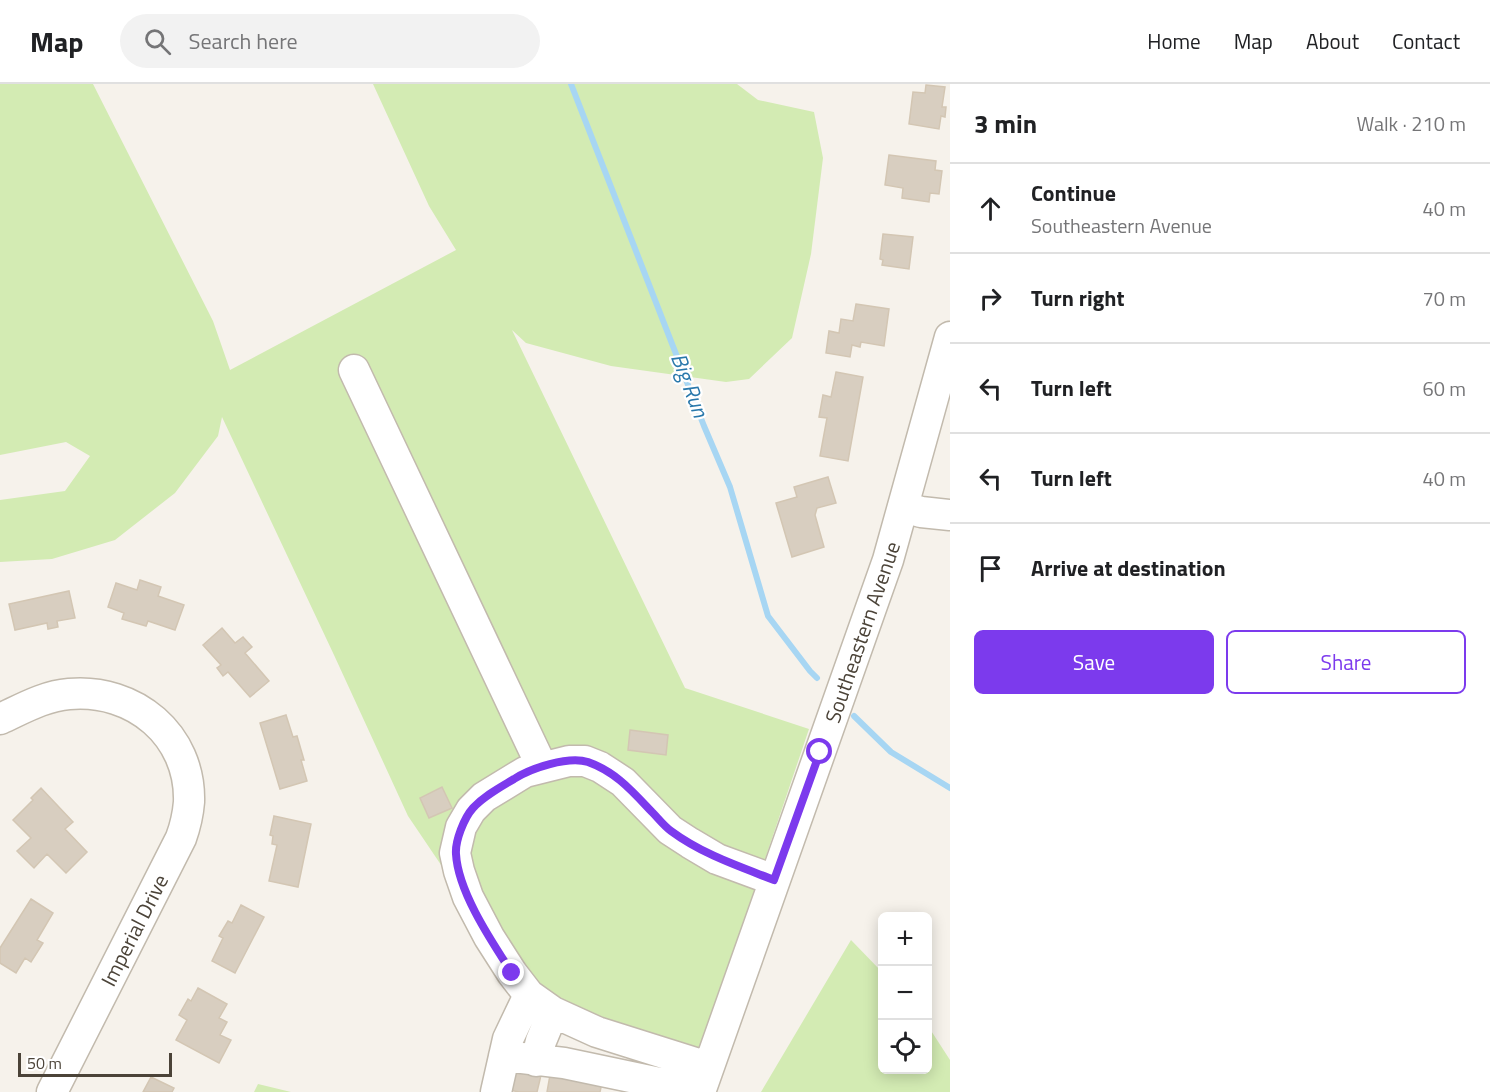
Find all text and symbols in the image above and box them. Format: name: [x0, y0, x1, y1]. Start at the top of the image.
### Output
search box: [120, 14, 540, 68]
text: Map: [30, 20, 84, 63]
text: Search here: [189, 24, 298, 58]
icon: search: [141, 25, 174, 58]
text: Home: [1147, 25, 1201, 57]
text: Map: [1234, 25, 1273, 57]
text: About: [1306, 25, 1359, 57]
text: Contact: [1392, 25, 1460, 57]
text: 3 min: [974, 104, 1037, 143]
text: Walk · 210 m: [1357, 108, 1466, 139]
text: Continue: [1031, 176, 1116, 210]
icon: ahead: [974, 192, 1007, 225]
text: 40 m: [1422, 193, 1466, 224]
text: Southeastern Avenue: [1031, 210, 1212, 241]
text: Turn right: [1031, 281, 1125, 315]
icon: right: [974, 282, 1007, 315]
text: 70 m: [1422, 283, 1466, 314]
water label: Big Run: [662, 348, 718, 423]
text: Turn left: [1031, 371, 1112, 405]
icon: left: [974, 372, 1007, 405]
text: 60 m: [1422, 373, 1466, 404]
text: Turn left: [1031, 461, 1112, 495]
icon: left: [974, 462, 1007, 495]
text: 40 m: [1422, 463, 1466, 494]
street label: Southeastern Avenue: [816, 537, 908, 727]
text: Arrive at destination: [1031, 551, 1226, 585]
icon: arrive: [974, 552, 1007, 585]
button: Save: [974, 630, 1214, 694]
button: Share: [1226, 630, 1466, 694]
route start: [806, 738, 832, 764]
street label: Imperial Drive: [92, 868, 176, 992]
map controls: [878, 912, 932, 1074]
button: +: [878, 912, 932, 966]
route end: [498, 959, 524, 985]
button: −: [878, 966, 932, 1020]
button: locate: [878, 1020, 932, 1074]
scale bar: [18, 1050, 172, 1078]
text: 50 m: [27, 1051, 62, 1075]

